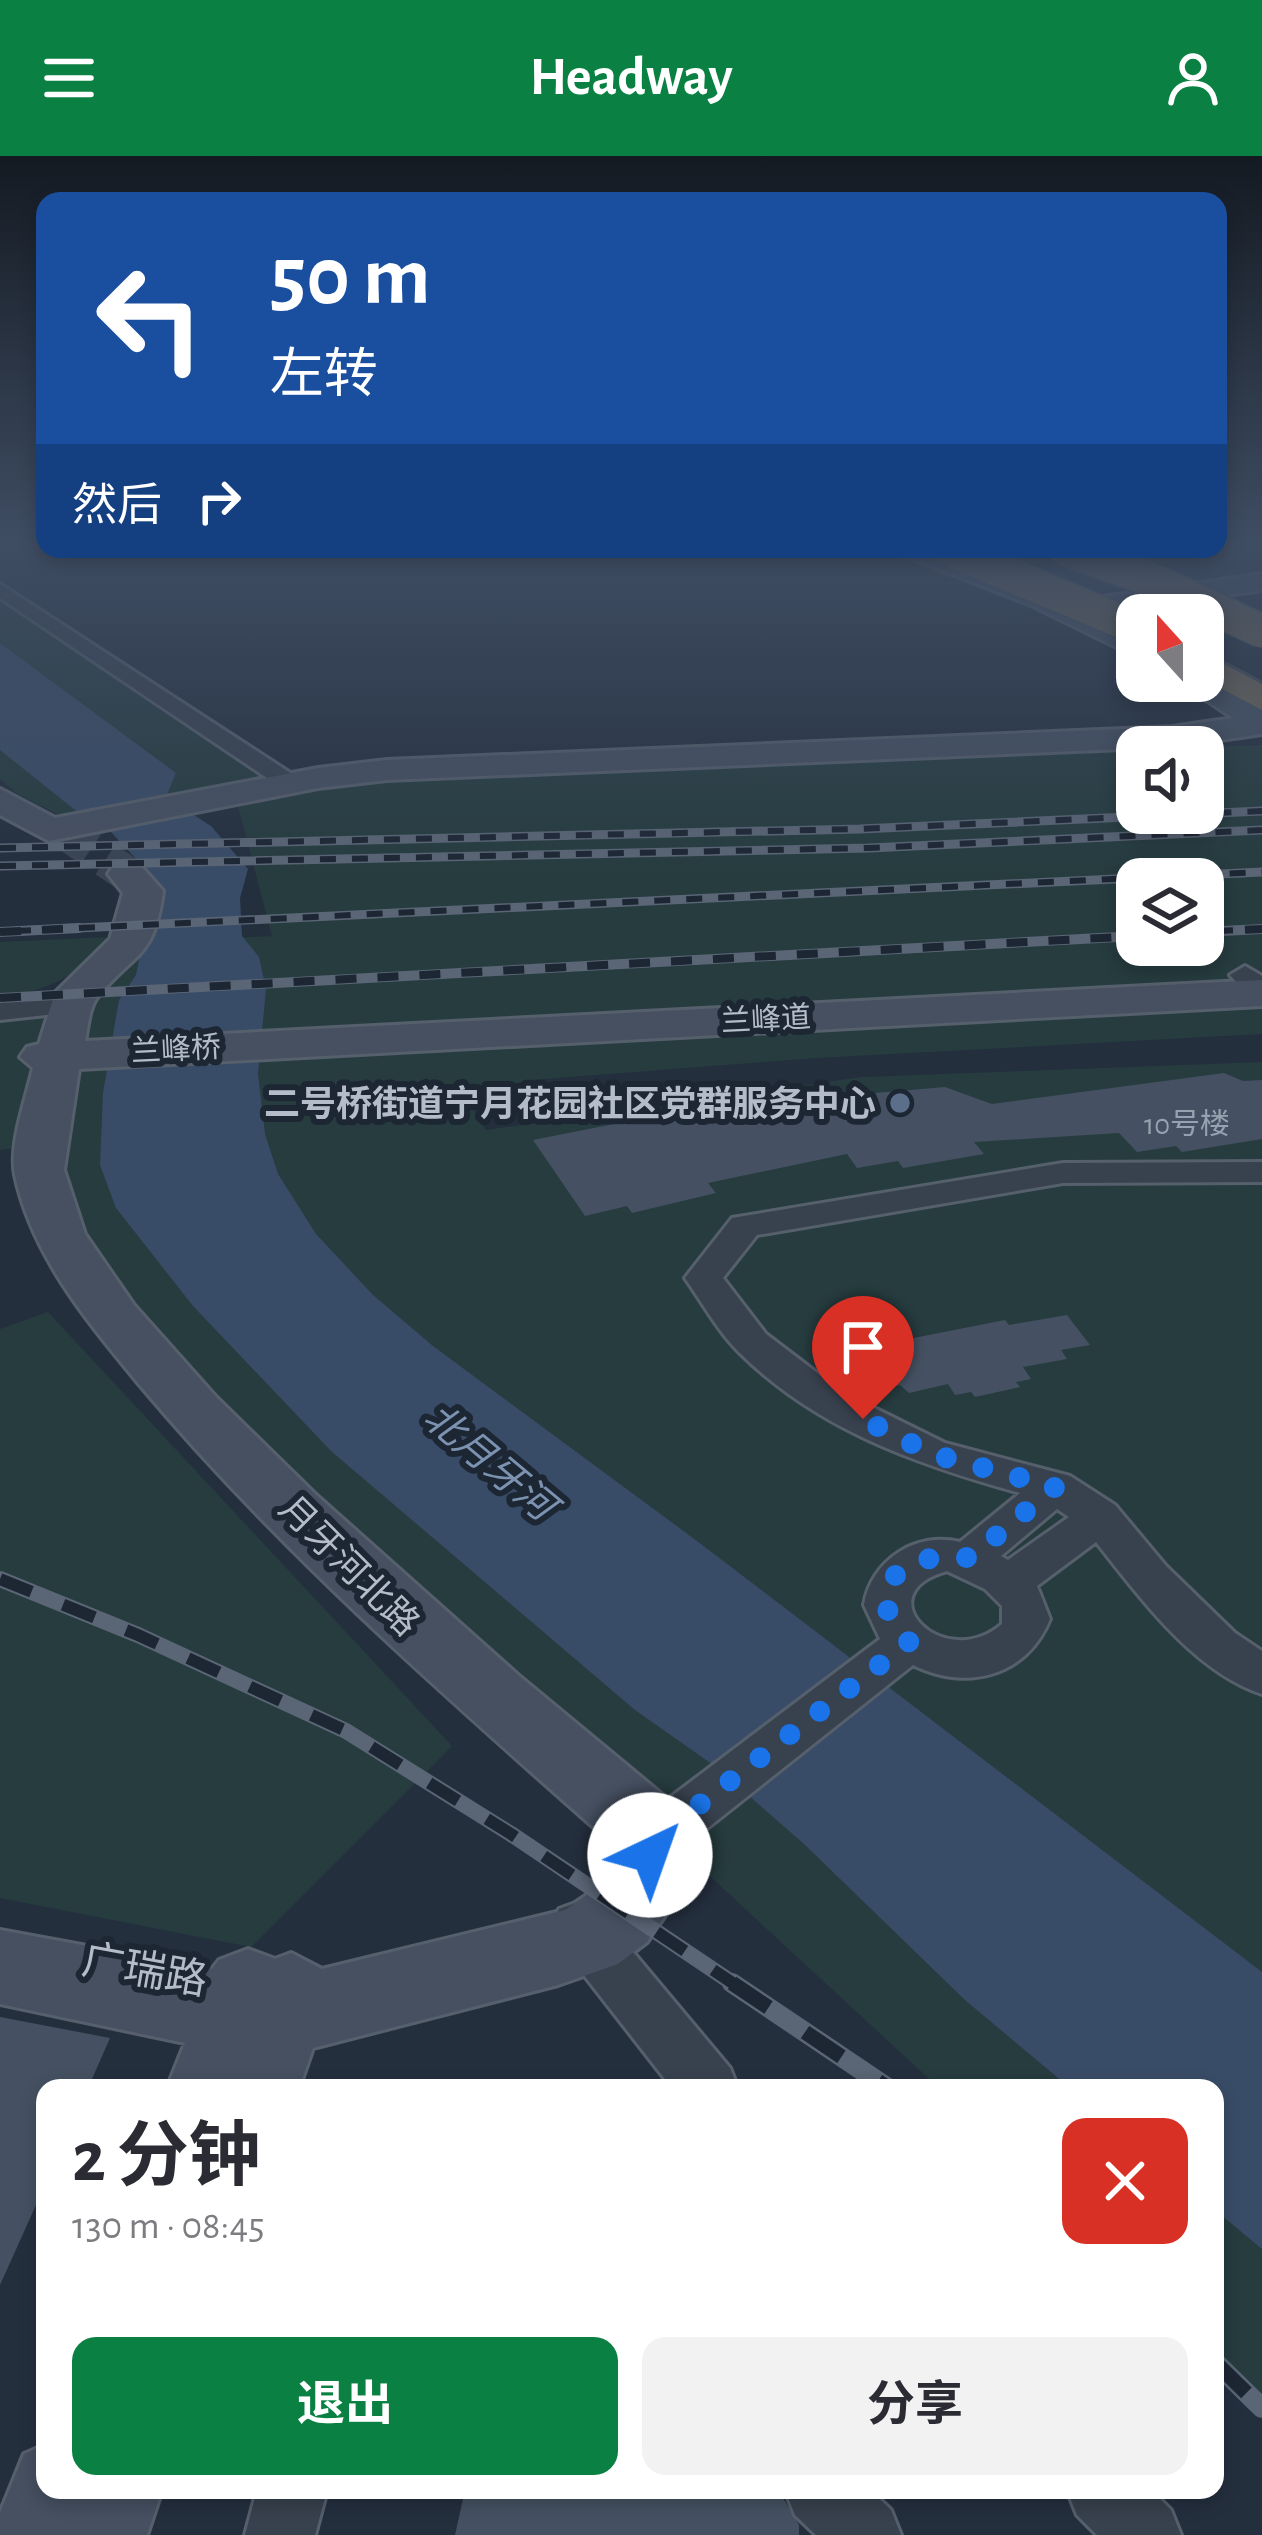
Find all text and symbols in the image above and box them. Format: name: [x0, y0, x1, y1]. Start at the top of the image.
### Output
icon: menu: [36, 45, 102, 111]
icon: person: [1160, 45, 1226, 111]
text: Headway: [529, 51, 733, 105]
text: 50 m: [270, 236, 431, 320]
icon: left: [72, 240, 228, 396]
text: 左转: [270, 349, 378, 403]
icon: right: [186, 468, 252, 534]
text: 然后: [72, 484, 162, 529]
north arrow: [1116, 594, 1224, 702]
map controls: [1116, 594, 1224, 966]
button: sound: [1116, 726, 1224, 834]
button: layers: [1116, 858, 1224, 966]
street label: 兰峰道: [720, 1001, 812, 1037]
street label: 兰峰桥: [130, 1031, 222, 1067]
place label: 二号桥街道宁月花园社区党群服务中心: [264, 1084, 876, 1123]
marker: 二号桥街道宁月花园社区党群服务中心: [887, 1090, 913, 1116]
house number: 10号楼: [1144, 1109, 1230, 1140]
pin: [812, 1296, 914, 1419]
icon: arrive: [830, 1314, 896, 1380]
water label: 北月牙河: [416, 1396, 567, 1532]
street label: 月牙河北路: [272, 1489, 426, 1643]
position arrow: [587, 1792, 713, 1918]
street label: 广瑞路: [79, 1937, 211, 2003]
button: close: [1062, 2118, 1188, 2244]
text: 2 分钟: [72, 2122, 261, 2194]
text: 130 m · 08:45: [72, 2207, 265, 2246]
button: 退出: [72, 2337, 618, 2475]
button: 分享: [642, 2337, 1188, 2475]

